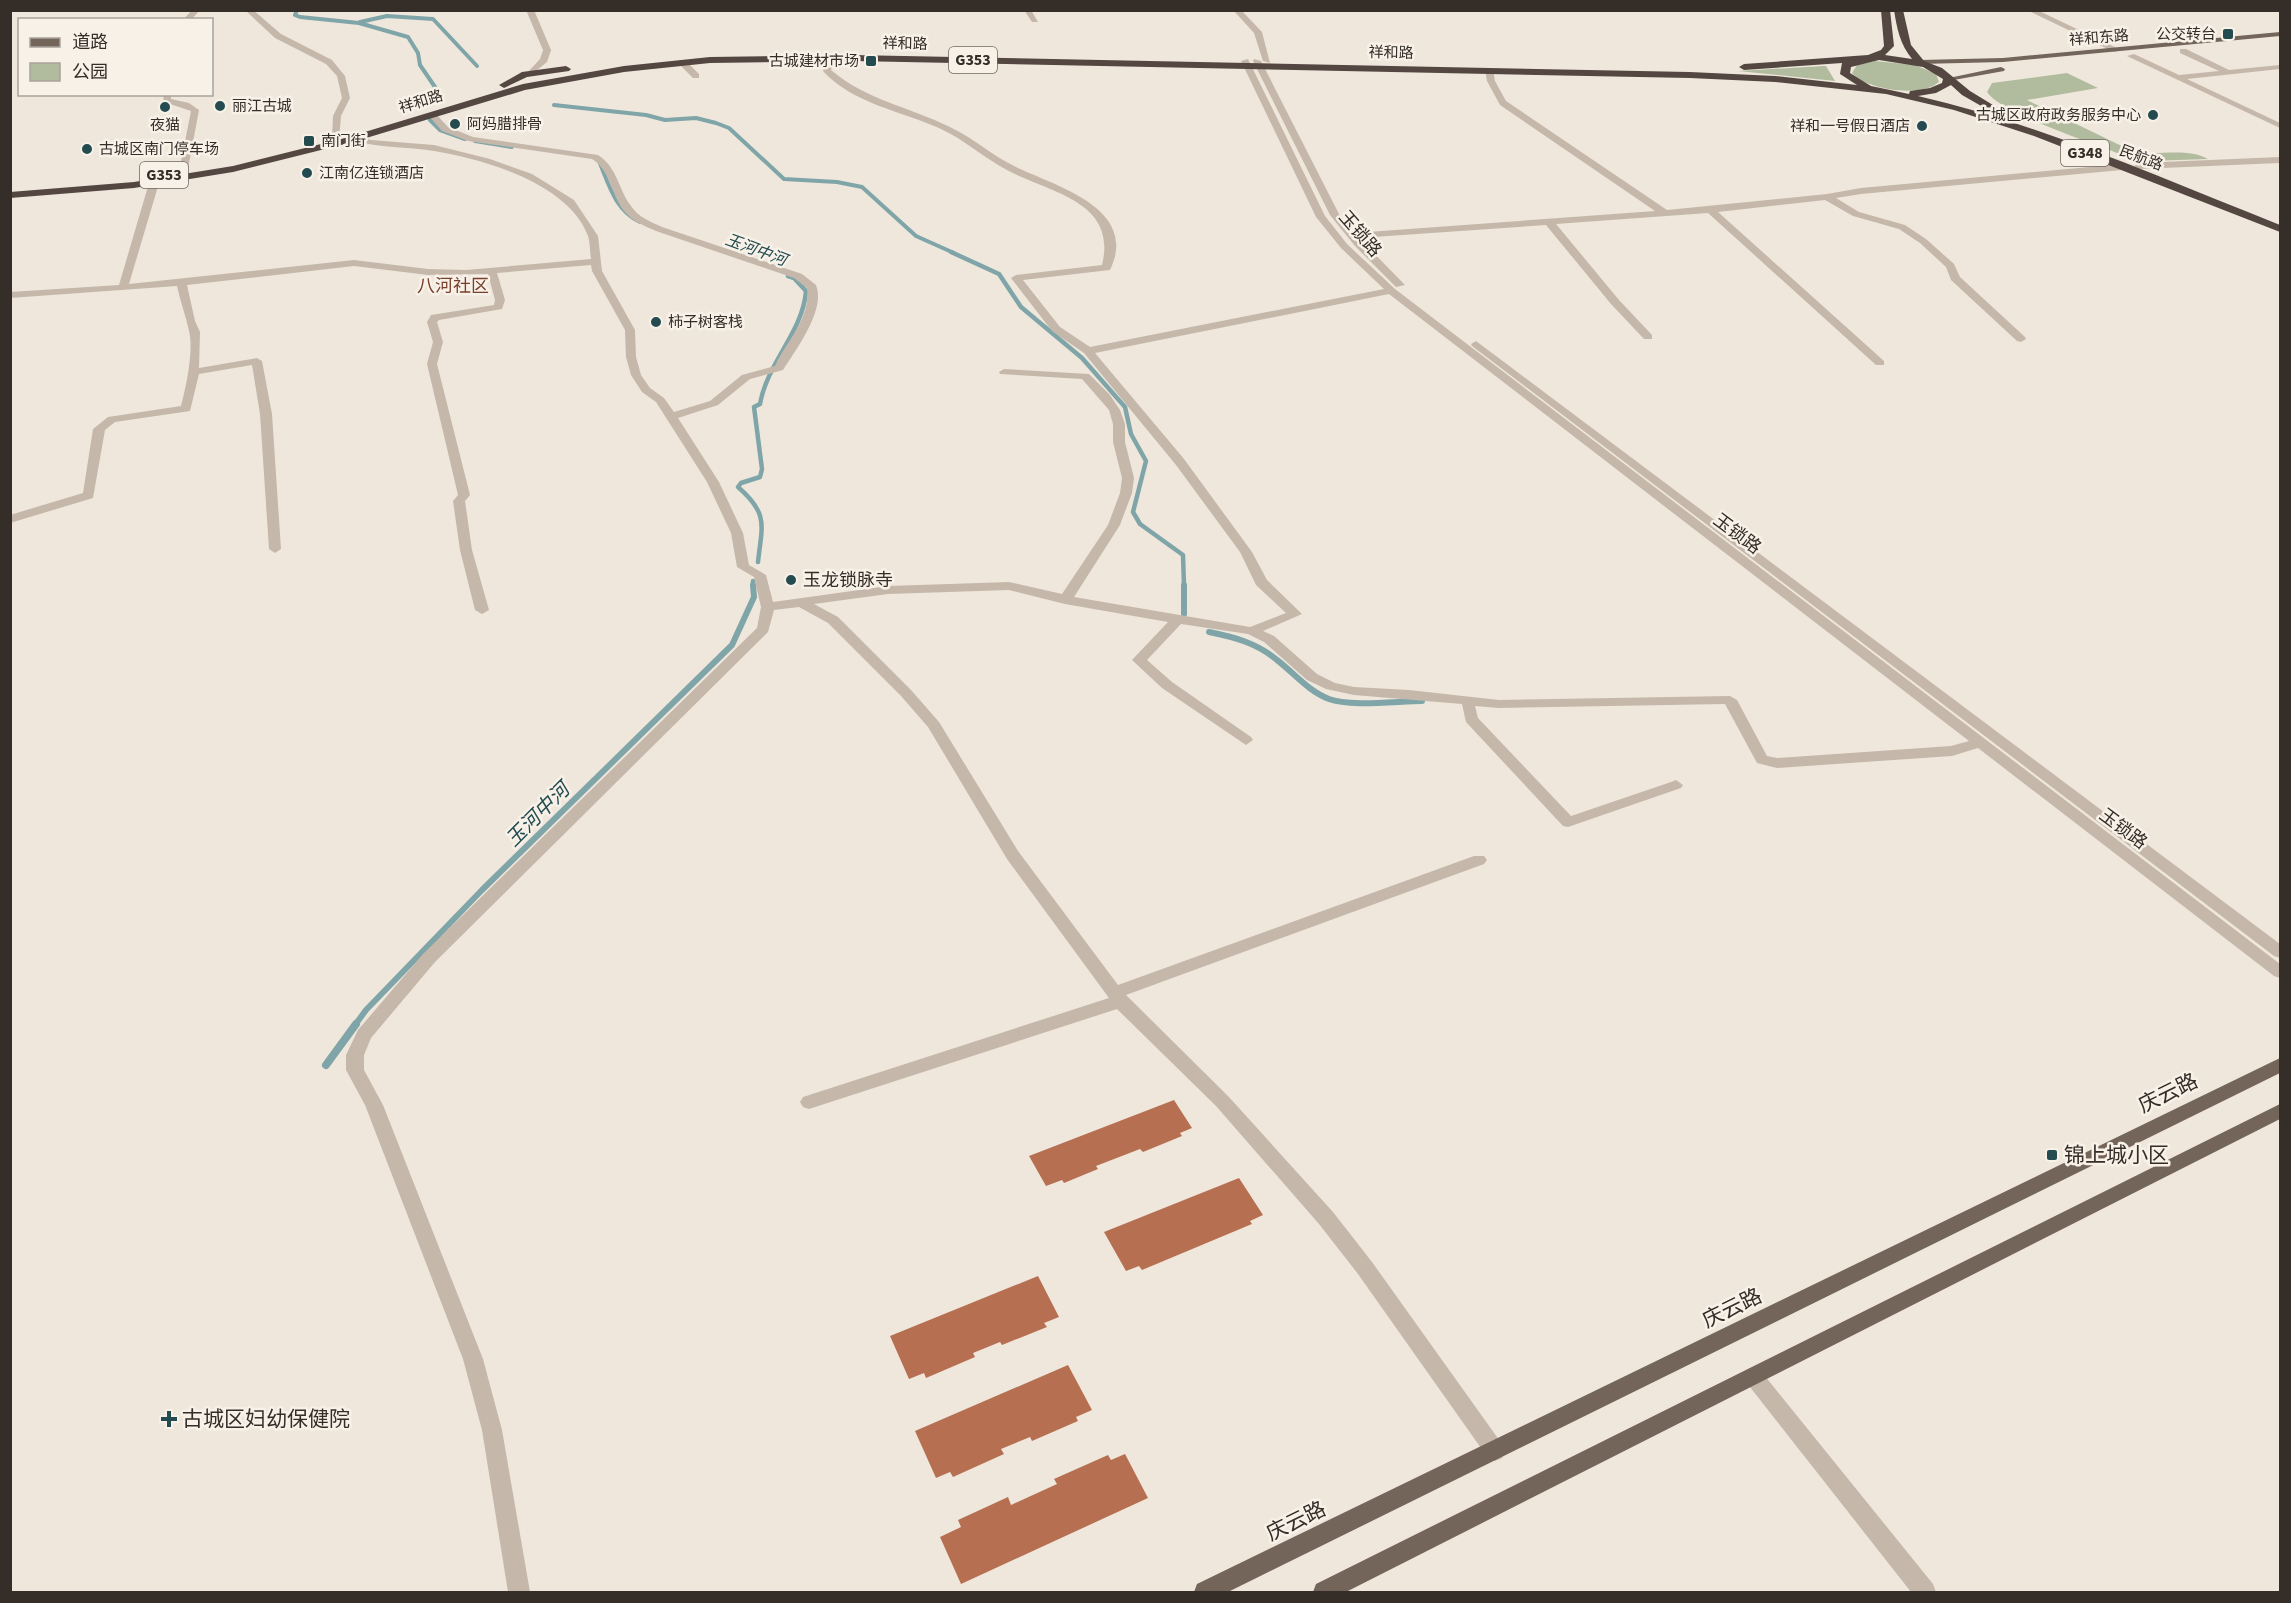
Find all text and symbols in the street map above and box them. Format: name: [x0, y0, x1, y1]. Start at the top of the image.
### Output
legend: [18, 18, 213, 96]
place label: 公交转台: [2156, 24, 2216, 45]
street label: 祥和东路: [2068, 25, 2130, 51]
marker: 公交转台: [2221, 27, 2235, 41]
text: 道路: [72, 30, 108, 55]
street label: 祥和路: [882, 33, 928, 55]
street label: 祥和路: [1368, 42, 1414, 64]
road number: G353: [949, 47, 997, 73]
place label: 古城建材市场: [769, 51, 859, 72]
marker: 古城建材市场: [864, 54, 878, 68]
text: 公园: [72, 60, 108, 85]
street label: 祥和路: [396, 85, 446, 119]
place label: 丽江古城: [232, 96, 292, 117]
marker: 丽江古城: [213, 99, 227, 113]
marker: 夜猫: [158, 100, 172, 114]
place label: 古城区政府政务服务中心: [1976, 105, 2141, 126]
marker: 古城区政府政务服务中心: [2146, 108, 2160, 122]
place label: 阿妈腊排骨: [467, 114, 542, 135]
place label: 夜猫: [150, 115, 180, 136]
place label: 祥和一号假日酒店: [1790, 116, 1910, 137]
marker: 阿妈腊排骨: [448, 117, 462, 131]
marker: 祥和一号假日酒店: [1915, 119, 1929, 133]
place label: 南门街: [321, 131, 366, 152]
marker: 南门街: [302, 134, 316, 148]
place label: 古城区南门停车场: [99, 139, 219, 160]
road number: G348: [2061, 140, 2109, 166]
street label: 民航路: [2116, 140, 2166, 176]
marker: 古城区南门停车场: [80, 142, 94, 156]
road number: G353: [140, 162, 188, 188]
place label: 江南亿连锁酒店: [319, 163, 424, 184]
marker: 江南亿连锁酒店: [300, 166, 314, 180]
street label: 玉锁路: [1333, 205, 1387, 263]
water label: 玉河中河: [722, 229, 793, 272]
district label: 八河社区: [417, 274, 489, 299]
place label: 柿子树客栈: [668, 312, 743, 333]
marker: 柿子树客栈: [649, 315, 663, 329]
street label: 玉锁路: [1708, 508, 1766, 560]
place label: 玉龙锁脉寺: [803, 568, 893, 593]
marker: 玉龙锁脉寺: [784, 573, 798, 587]
water label: 玉河中河: [500, 774, 579, 853]
street label: 玉锁路: [2094, 803, 2152, 855]
street label: 庆云路: [2133, 1066, 2203, 1120]
place label: 锦上城小区: [2064, 1140, 2169, 1170]
marker: 锦上城小区: [2045, 1148, 2059, 1162]
street label: 庆云路: [1697, 1281, 1767, 1335]
place label: 古城区妇幼保健院: [182, 1404, 350, 1434]
marker: 古城区妇幼保健院: [160, 1410, 178, 1428]
street label: 庆云路: [1261, 1494, 1331, 1548]

